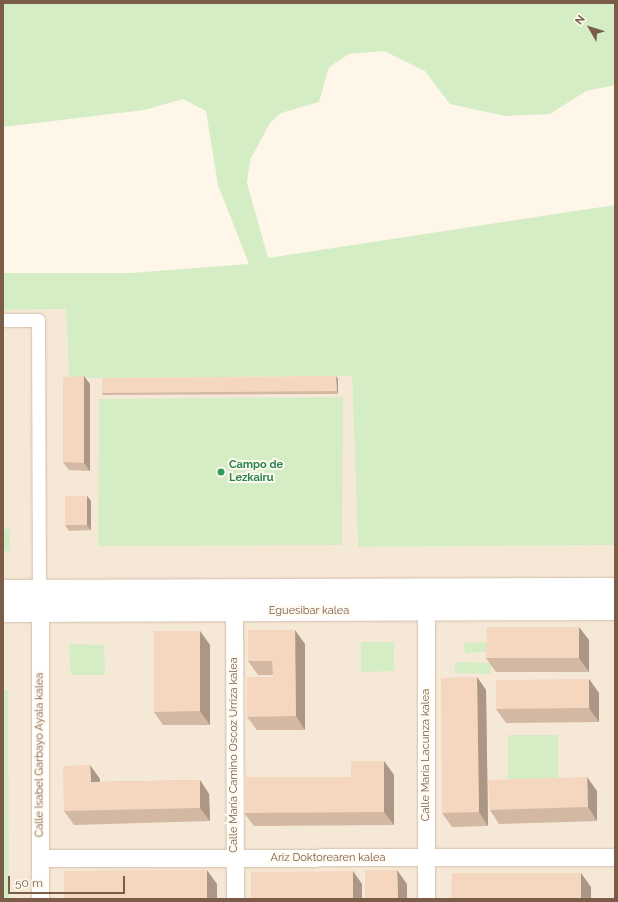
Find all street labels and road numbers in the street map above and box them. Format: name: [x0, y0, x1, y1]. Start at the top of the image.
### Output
street label: Eguesibar kalea: [269, 604, 349, 618]
street label: Calle María Camino Oscoz Urriza kalea: [227, 657, 241, 853]
street label: Calle Isabel Garbayo Ayala kalea: [33, 672, 47, 838]
street label: Calle María Lacunza kalea: [419, 689, 433, 821]
street label: Ariz Doktorearen kalea: [270, 851, 386, 865]

